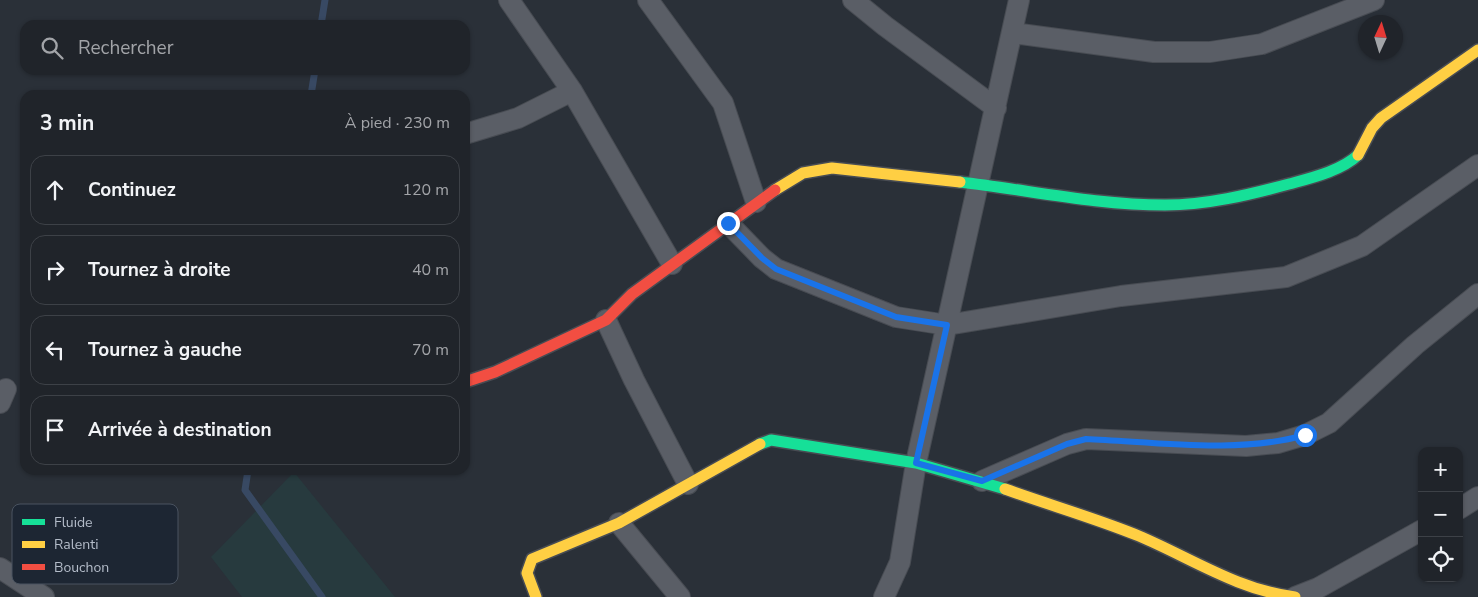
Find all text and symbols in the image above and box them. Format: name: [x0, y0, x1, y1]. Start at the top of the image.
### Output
north arrow: [1358, 15, 1403, 60]
search box: [20, 20, 470, 75]
icon: search: [38, 34, 66, 62]
text: Rechercher: [78, 35, 173, 61]
text: 3 min: [40, 109, 94, 137]
text: À pied · 230 m: [345, 112, 450, 134]
icon: ahead: [41, 176, 69, 204]
text: Continuez: [88, 177, 176, 203]
text: 120 m: [402, 179, 449, 201]
route end: [717, 212, 740, 235]
icon: right: [41, 256, 69, 284]
text: Tournez à droite: [88, 257, 231, 283]
text: 40 m: [412, 259, 449, 281]
icon: left: [41, 336, 69, 364]
text: Tournez à gauche: [88, 337, 242, 363]
text: 70 m: [412, 339, 449, 361]
icon: arrive: [41, 416, 69, 444]
text: Arrivée à destination: [88, 417, 272, 443]
route start: [1294, 424, 1317, 447]
map controls: [1418, 447, 1463, 582]
button: +: [1418, 447, 1463, 492]
button: −: [1418, 492, 1463, 537]
legend: [12, 504, 178, 584]
text: Fluide: [54, 513, 93, 532]
text: Ralenti: [54, 535, 98, 554]
button: locate: [1418, 537, 1463, 582]
text: Bouchon: [54, 558, 109, 577]

